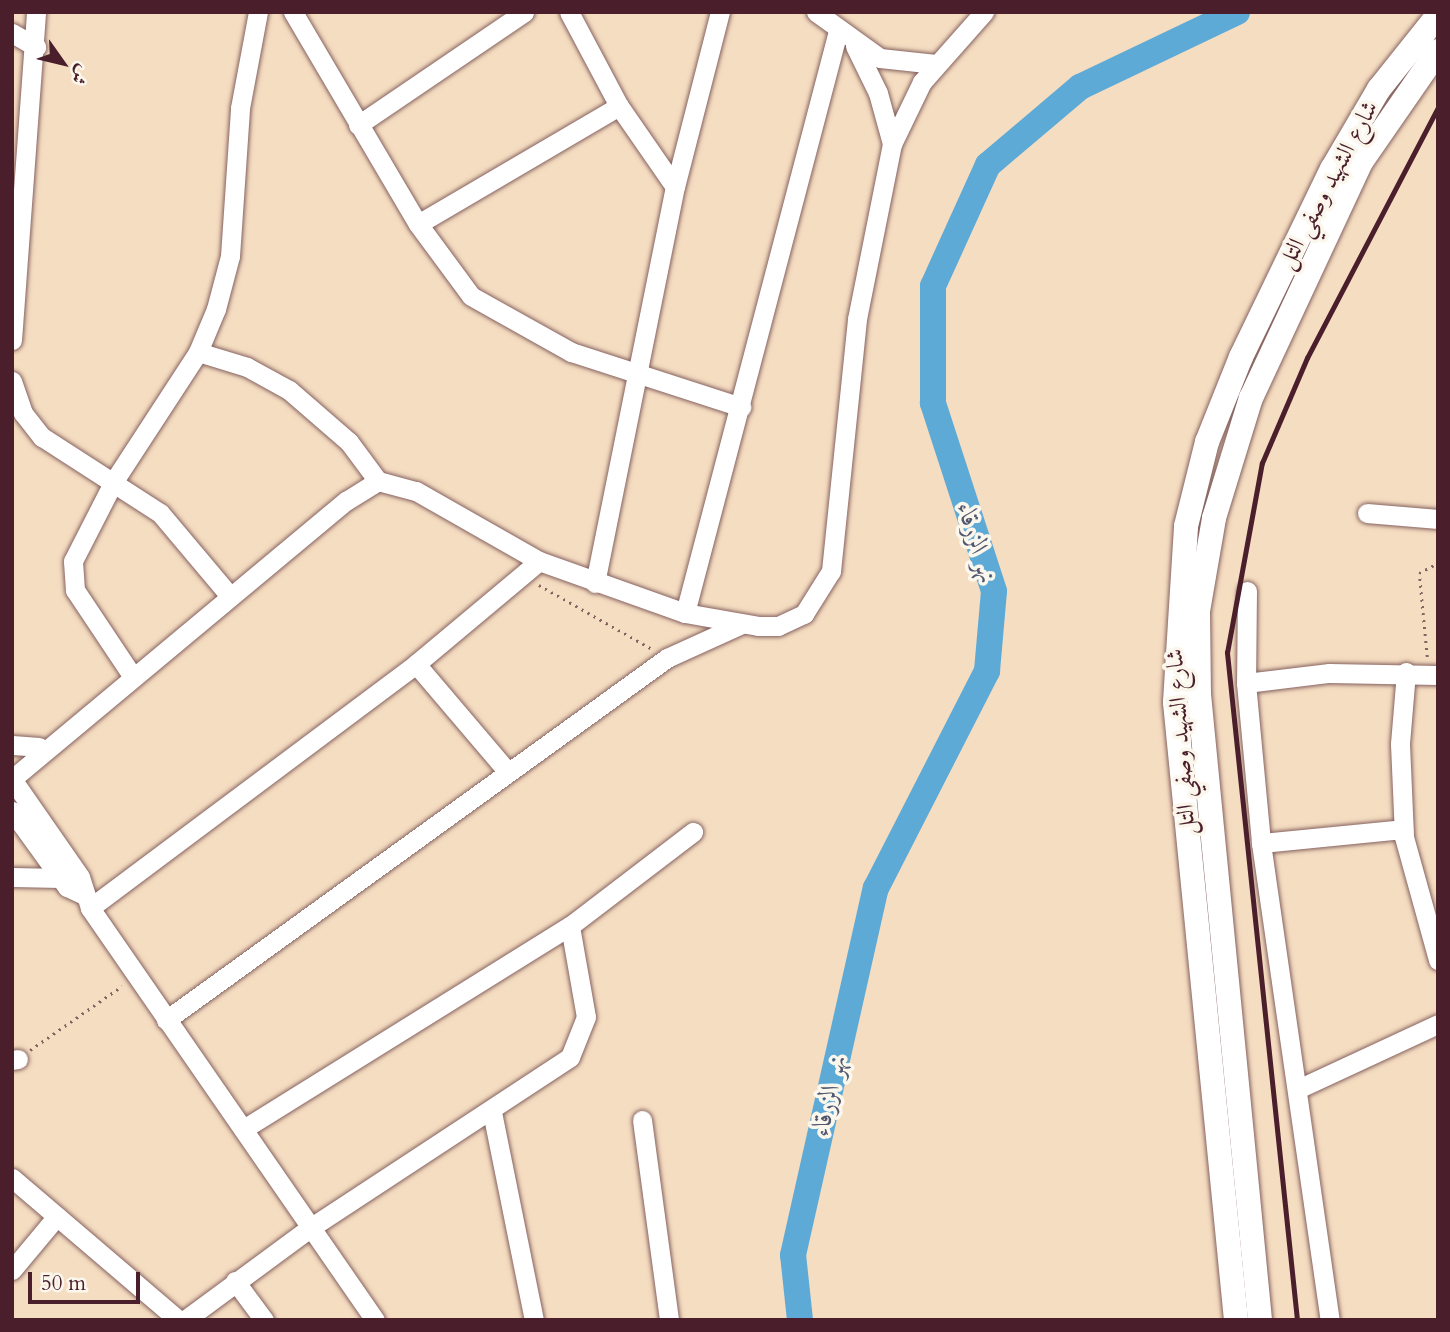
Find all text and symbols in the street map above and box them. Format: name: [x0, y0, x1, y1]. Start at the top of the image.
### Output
north arrow: [28, 28, 98, 98]
text: ش: [64, 60, 96, 90]
street label: شارع الشهيد وصفي التل: [1272, 96, 1384, 274]
water label: نهر الزرقاء: [950, 499, 1004, 587]
street label: شارع الشهيد وصفي التل: [1160, 648, 1202, 836]
water label: نهر الزرقاء: [804, 1051, 854, 1139]
scale bar: [32, 1258, 144, 1302]
text: 50 m: [41, 1269, 86, 1298]

